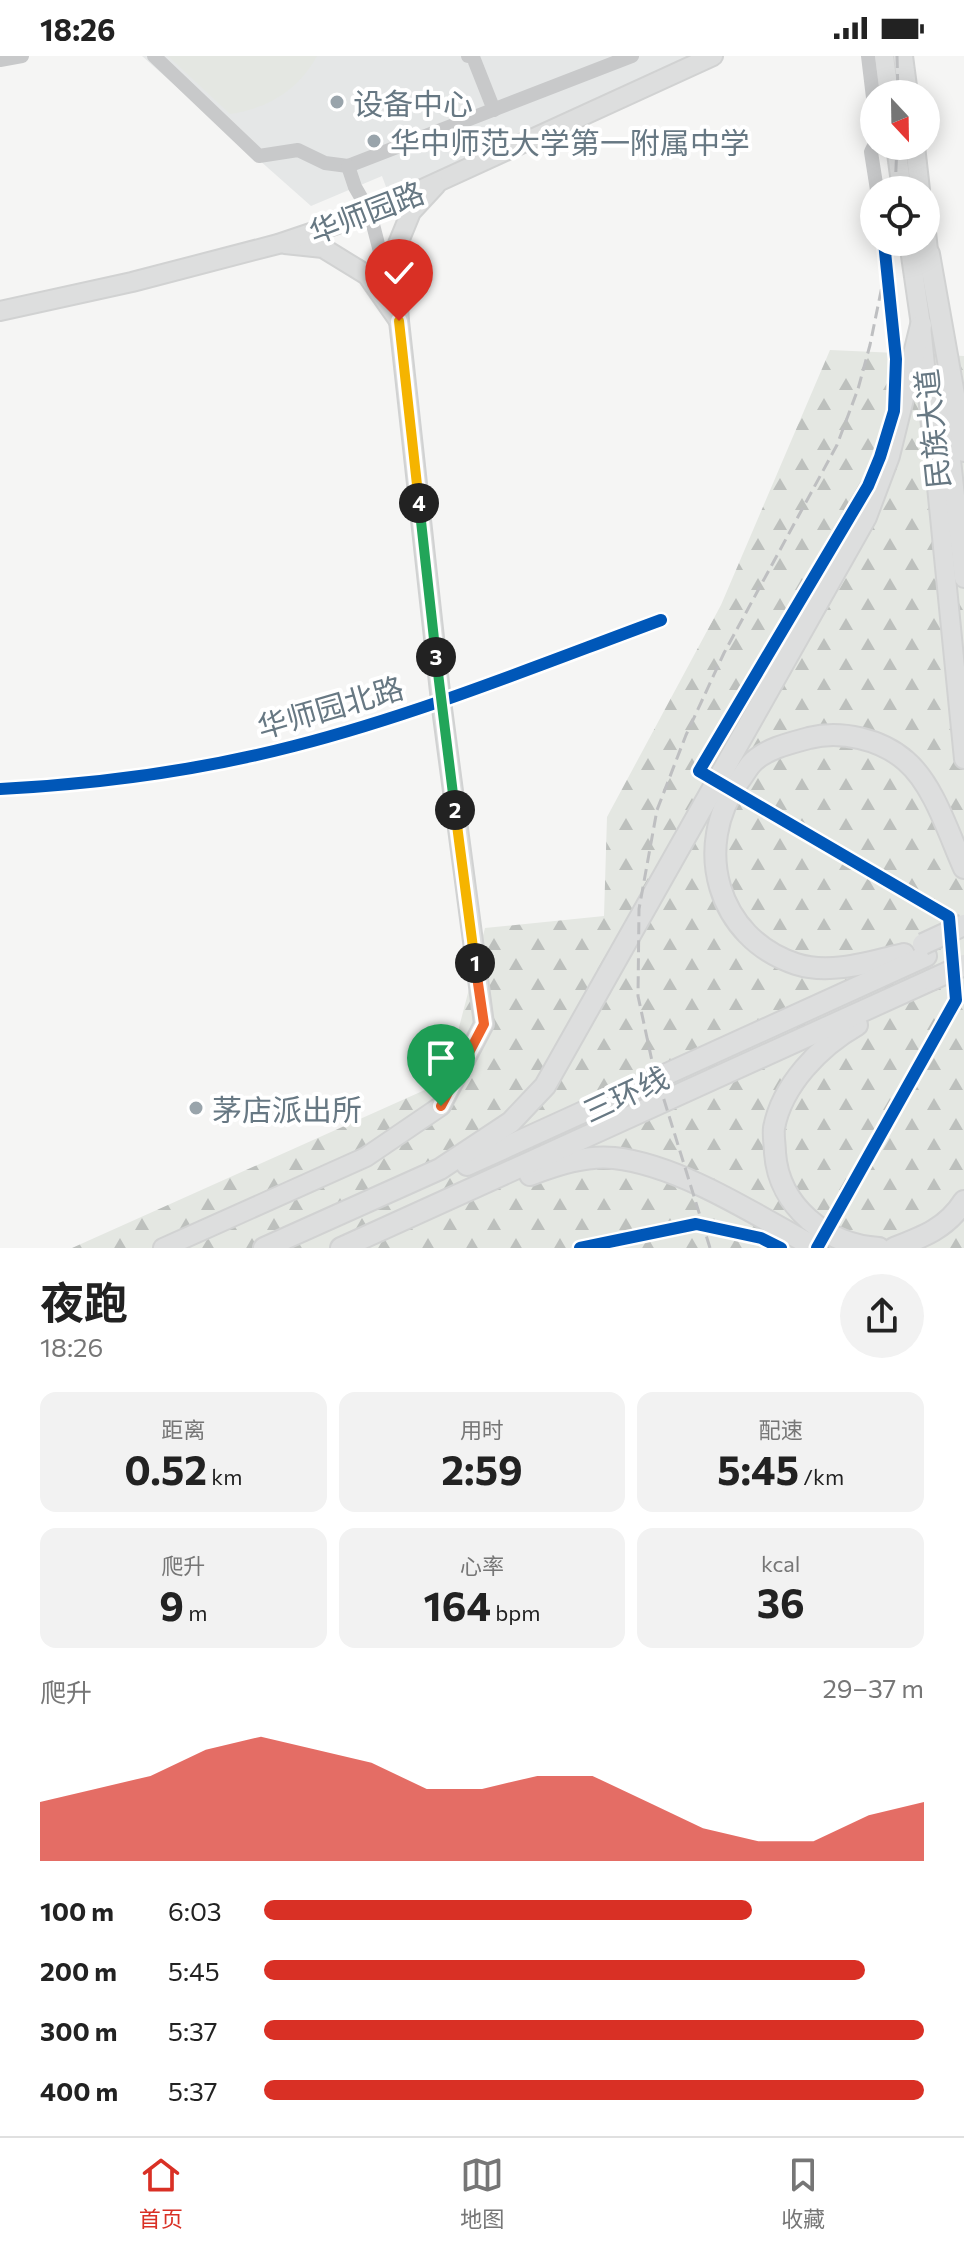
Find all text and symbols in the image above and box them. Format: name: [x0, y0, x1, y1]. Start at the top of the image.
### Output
text: 18:26: [40, 10, 115, 47]
north arrow: [860, 80, 940, 160]
map controls: [860, 80, 940, 256]
place label: 设备中心: [353, 84, 473, 121]
marker: 设备中心: [328, 93, 346, 111]
place label: 华中师范大学第一附属中学: [390, 123, 750, 160]
marker: 华中师范大学第一附属中学: [365, 132, 383, 150]
street label: 华师园路: [303, 172, 429, 250]
button: locate: [860, 176, 940, 256]
pin: [365, 239, 433, 321]
icon: check: [377, 251, 421, 295]
street label: 民族大道: [906, 367, 956, 491]
pin: 4: [399, 483, 439, 523]
text: 4: [412, 489, 426, 516]
pin: 3: [416, 637, 456, 677]
text: 3: [430, 643, 442, 670]
street label: 华师园北路: [253, 668, 407, 744]
pin: 2: [435, 790, 475, 830]
text: 2: [449, 796, 461, 823]
pin: 1: [455, 943, 495, 983]
text: 1: [470, 949, 480, 976]
pin: [407, 1024, 475, 1106]
icon: arrive: [419, 1036, 463, 1080]
street label: 三环线: [576, 1057, 674, 1129]
place label: 茅店派出所: [212, 1090, 362, 1127]
marker: 茅店派出所: [187, 1099, 205, 1117]
text: 夜跑: [40, 1274, 128, 1328]
button: share: [840, 1274, 924, 1358]
text: 18:26: [40, 1331, 103, 1362]
text: 距离: [161, 1416, 205, 1443]
text: 用时: [460, 1416, 504, 1443]
text: 配速: [759, 1416, 803, 1443]
text: 0.52: [124, 1444, 207, 1493]
text: 2:59: [441, 1444, 523, 1493]
text: 5:45: [717, 1444, 799, 1493]
text: km: [207, 1463, 242, 1490]
text: /km: [799, 1463, 844, 1490]
text: kcal: [761, 1550, 800, 1577]
text: 爬升: [161, 1552, 205, 1579]
text: 心率: [460, 1552, 504, 1579]
text: 36: [757, 1577, 805, 1626]
text: 9: [159, 1580, 184, 1629]
text: 164: [424, 1580, 491, 1629]
text: m: [184, 1599, 207, 1626]
text: bpm: [491, 1599, 540, 1626]
text: 29–37 m: [822, 1672, 924, 1703]
text: 爬升: [40, 1676, 92, 1707]
text: 100 m: [40, 1895, 114, 1926]
text: 6:03: [168, 1895, 222, 1926]
text: 200 m: [40, 1955, 117, 1986]
text: 5:45: [168, 1955, 220, 1986]
text: 300 m: [40, 2015, 117, 2046]
text: 5:37: [168, 2015, 218, 2046]
text: 400 m: [40, 2075, 118, 2106]
text: 5:37: [168, 2075, 218, 2106]
tab: 首页: [139, 2153, 183, 2233]
tab: 地图: [460, 2153, 504, 2233]
tab: 收藏: [781, 2153, 825, 2233]

